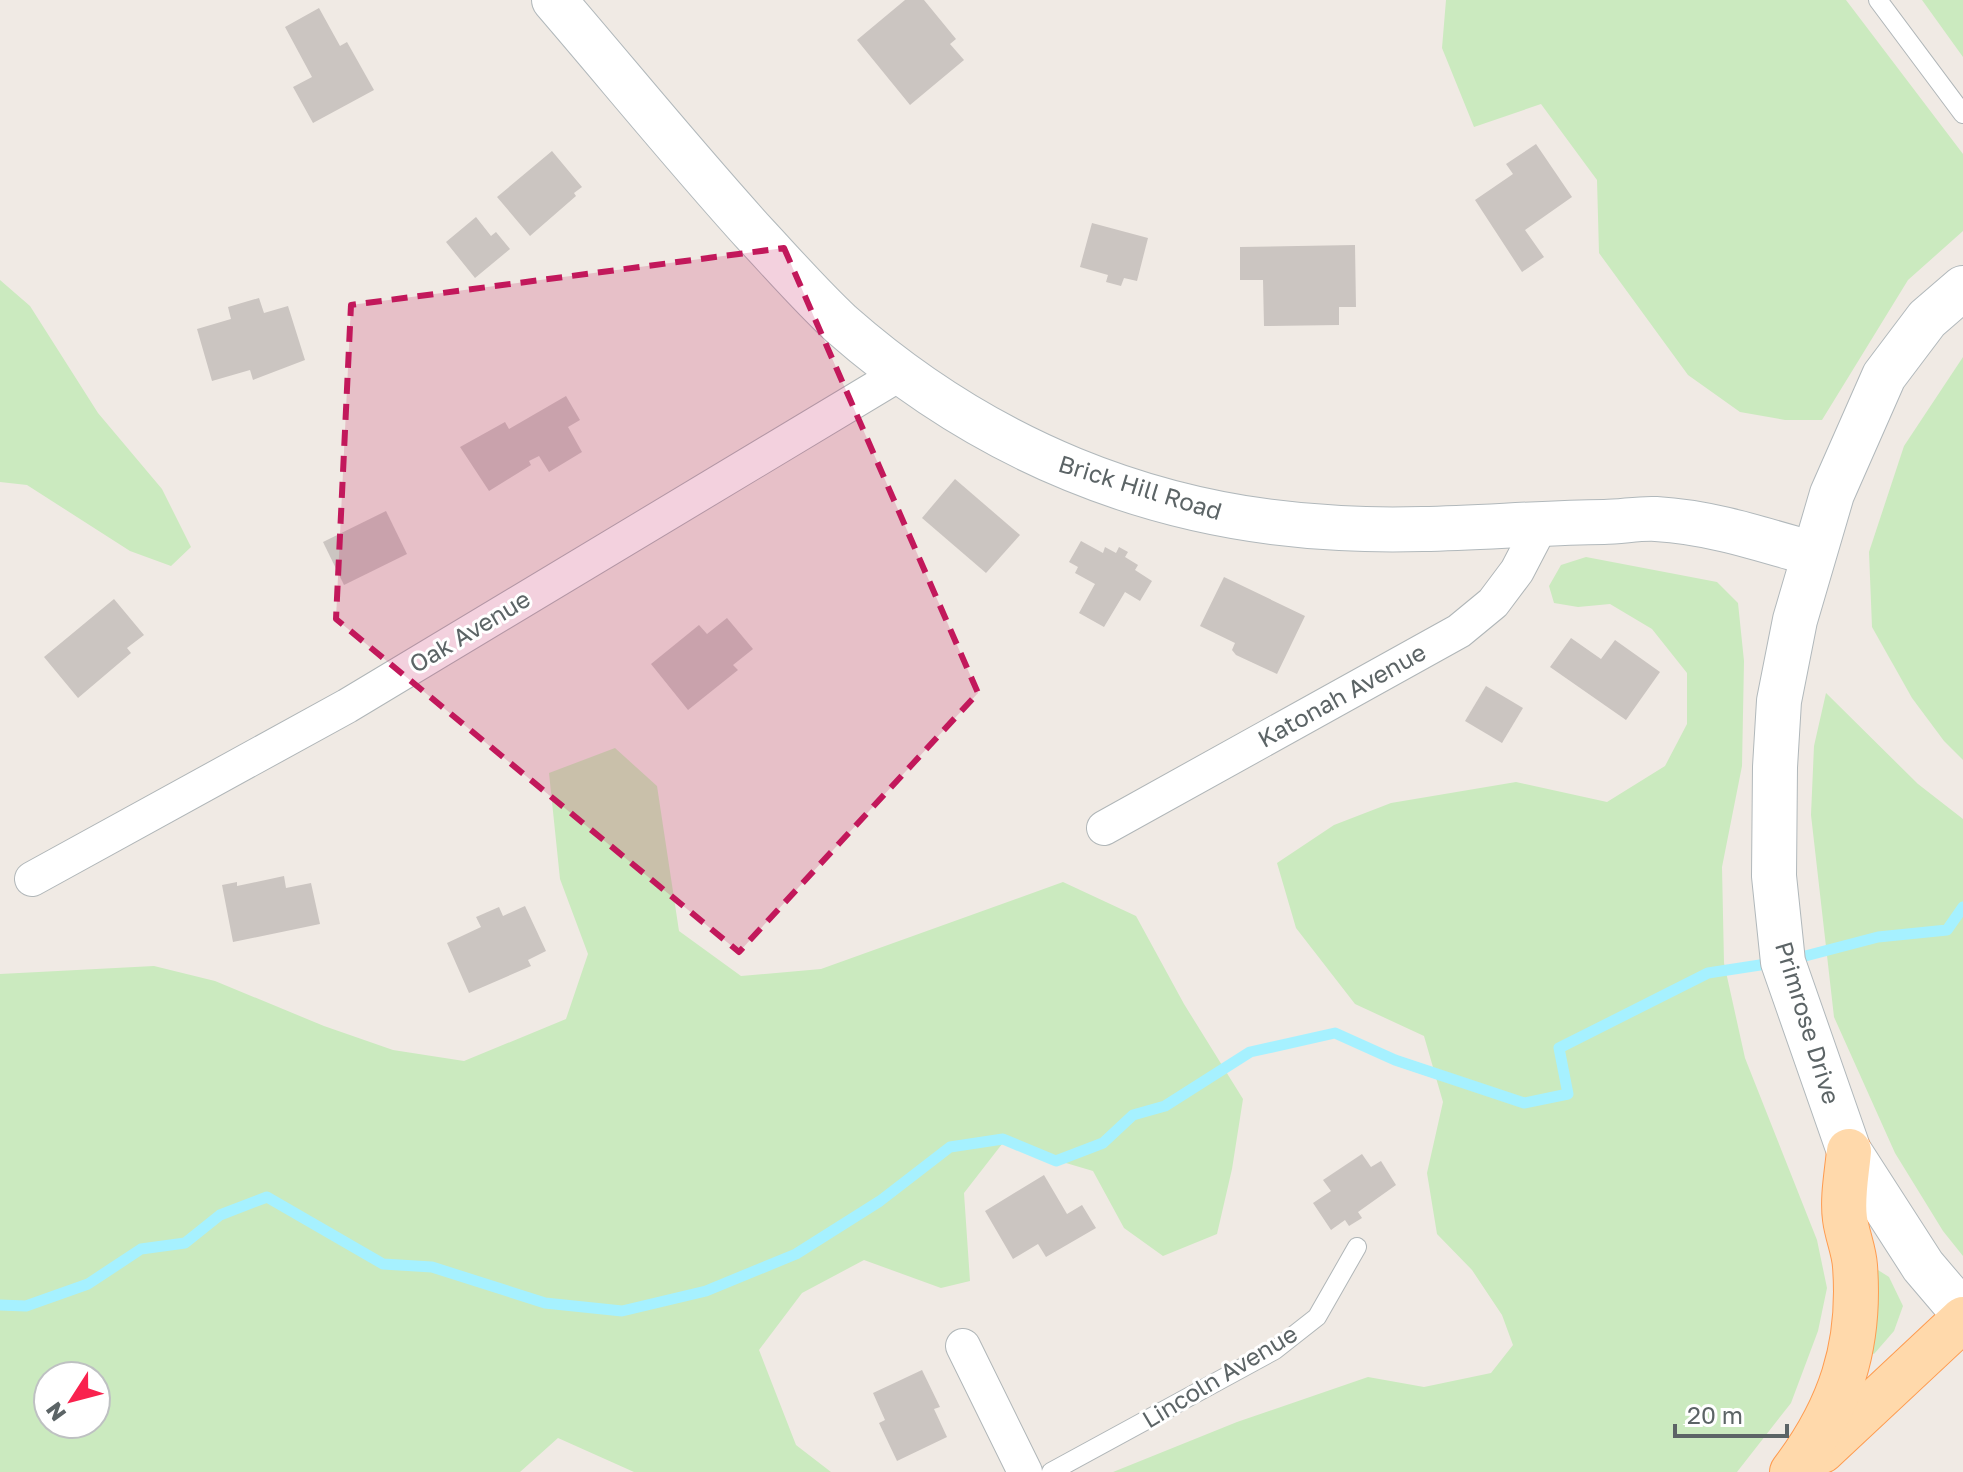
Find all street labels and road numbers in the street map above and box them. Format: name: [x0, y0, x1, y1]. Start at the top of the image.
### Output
street label: Brick Hill Road: [1055, 448, 1226, 525]
street label: Oak Avenue: [404, 583, 535, 678]
street label: Katonah Avenue: [1252, 637, 1430, 753]
street label: Primrose Drive: [1770, 938, 1847, 1107]
street label: Lincoln Avenue: [1137, 1318, 1302, 1433]

